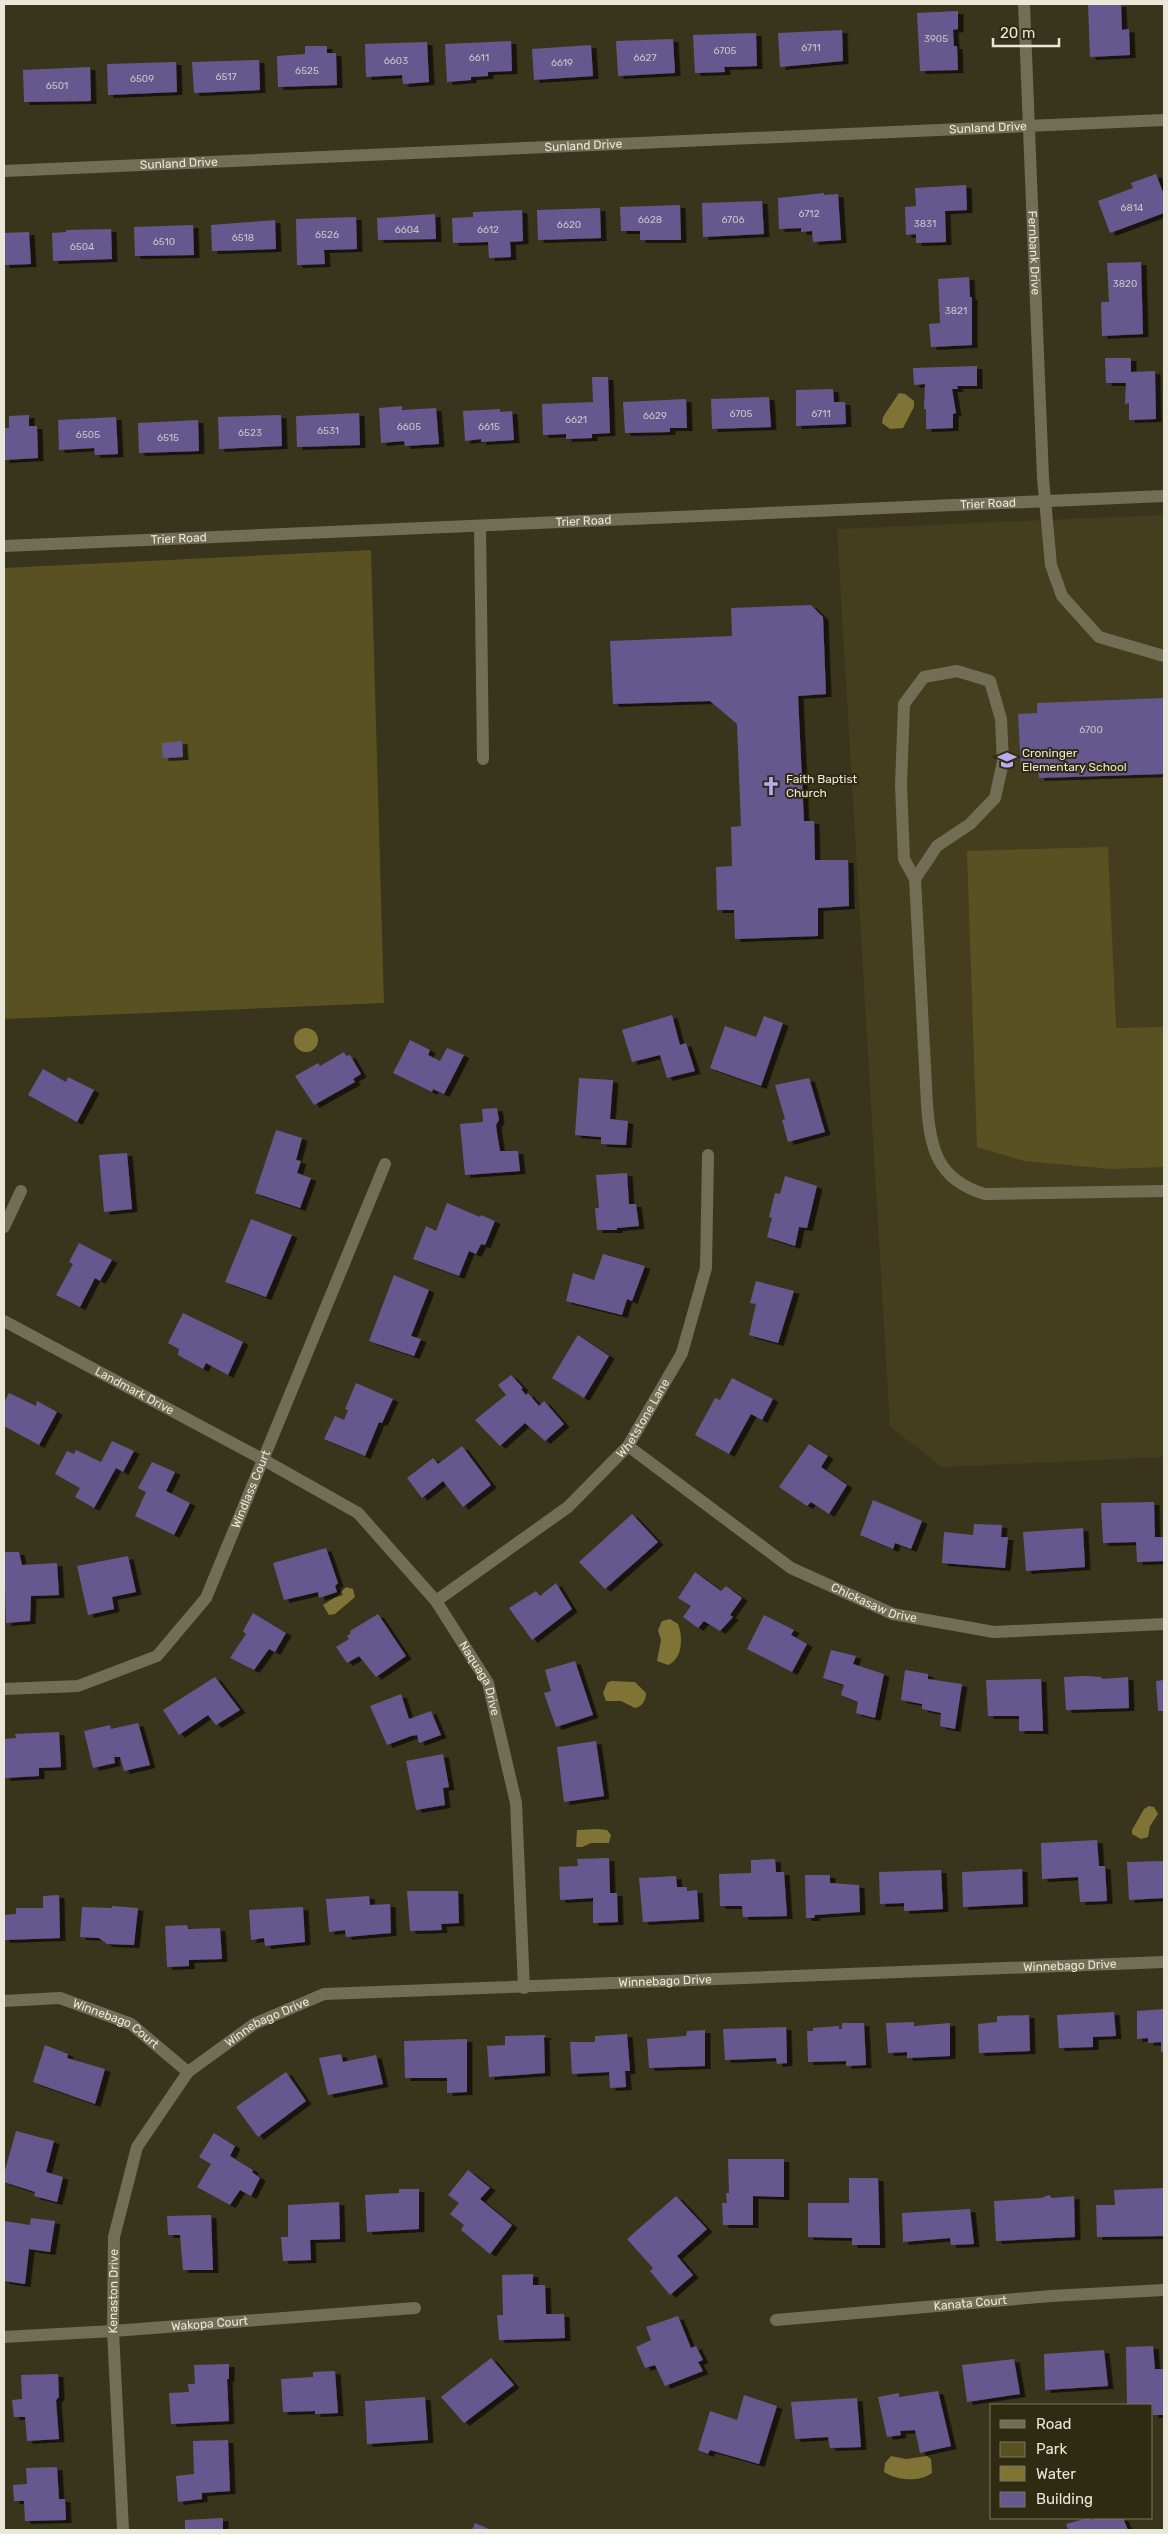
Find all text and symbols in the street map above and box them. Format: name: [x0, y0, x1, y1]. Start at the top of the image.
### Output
scale bar: [993, 15, 1059, 47]
text: 20 m: [1000, 24, 1035, 42]
house number: 3905: [924, 33, 948, 45]
house number: 6711: [801, 42, 821, 54]
house number: 6705: [713, 45, 737, 57]
house number: 6611: [469, 52, 489, 64]
house number: 6627: [633, 52, 657, 64]
house number: 6603: [384, 55, 408, 67]
house number: 6619: [551, 57, 573, 69]
house number: 6525: [295, 65, 319, 77]
house number: 6517: [215, 71, 237, 83]
house number: 6509: [130, 73, 154, 85]
house number: 6501: [46, 80, 68, 92]
street label: Sunland Drive: [949, 119, 1027, 136]
street label: Sunland Drive: [544, 137, 623, 154]
street label: Sunland Drive: [140, 155, 218, 172]
house number: 6814: [1121, 202, 1143, 214]
house number: 6712: [799, 208, 820, 220]
street label: Fernbank Drive: [1025, 210, 1043, 296]
house number: 6628: [638, 214, 662, 226]
house number: 6706: [721, 214, 745, 226]
house number: 3831: [914, 218, 936, 230]
house number: 6620: [557, 219, 581, 231]
house number: 6604: [395, 224, 419, 236]
house number: 6612: [477, 224, 499, 236]
house number: 6526: [315, 229, 339, 241]
house number: 6518: [232, 232, 254, 244]
house number: 6510: [153, 236, 175, 248]
house number: 6504: [70, 241, 94, 253]
house number: 3820: [1113, 278, 1137, 290]
house number: 3821: [945, 305, 967, 317]
house number: 6705: [729, 408, 753, 420]
house number: 6711: [811, 408, 831, 420]
house number: 6629: [643, 410, 667, 422]
house number: 6621: [565, 414, 587, 426]
house number: 6605: [397, 421, 421, 433]
house number: 6615: [478, 421, 500, 433]
house number: 6531: [317, 425, 339, 437]
house number: 6523: [238, 427, 262, 439]
house number: 6505: [76, 429, 100, 441]
house number: 6515: [157, 432, 179, 444]
street label: Trier Road: [960, 495, 1016, 512]
street label: Trier Road: [555, 513, 612, 529]
street label: Trier Road: [151, 530, 207, 547]
house number: 6700: [1079, 724, 1103, 736]
place label: Croninger Elementary School: [1022, 746, 1127, 774]
school or university icon: Croninger Elementary School: [996, 749, 1018, 771]
place label: Faith Baptist Church: [786, 772, 858, 800]
church icon: Faith Baptist Church: [760, 775, 782, 797]
street label: Landmark Drive: [93, 1364, 177, 1418]
street label: Whetstone Lane: [613, 1376, 673, 1461]
street label: Windlass Court: [228, 1448, 273, 1530]
street label: Chickasaw Drive: [829, 1580, 918, 1625]
street label: Naquaga Drive: [456, 1639, 502, 1717]
street label: Winnebago Drive: [1023, 1957, 1117, 1974]
street label: Winnebago Drive: [618, 1972, 712, 1990]
street label: Winnebago Drive: [222, 1994, 312, 2050]
street label: Winnebago Court: [71, 1996, 162, 2052]
street label: Kenaston Drive: [106, 2249, 121, 2334]
street label: Kanata Court: [933, 2293, 1008, 2313]
street label: Wakopa Court: [171, 2314, 249, 2334]
legend: [990, 2404, 1153, 2519]
text: Road: [1036, 2415, 1072, 2433]
text: Park: [1036, 2440, 1067, 2458]
text: Water: [1036, 2465, 1076, 2483]
text: Building: [1036, 2490, 1093, 2508]

